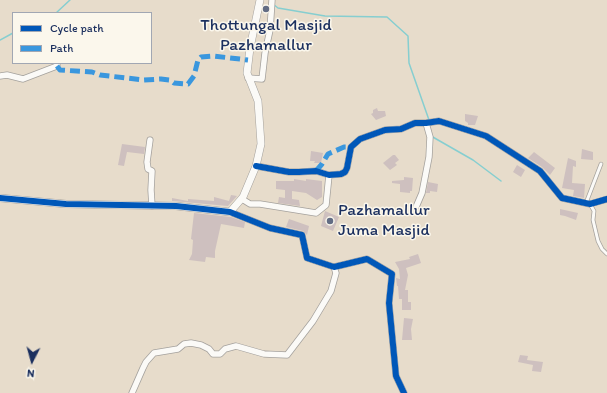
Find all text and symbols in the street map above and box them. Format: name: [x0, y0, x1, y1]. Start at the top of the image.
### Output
marker: Thottungal Masjid Pazhamallur: [261, 4, 271, 14]
legend: [12, 12, 152, 64]
place label: Thottungal Masjid Pazhamallur: [200, 16, 332, 56]
text: Cycle path: [50, 21, 104, 35]
text: Path: [50, 41, 73, 55]
place label: Pazhamallur Juma Masjid: [338, 201, 430, 241]
marker: Pazhamallur Juma Masjid: [325, 216, 335, 226]
north arrow: [12, 341, 52, 381]
text: N: [26, 367, 35, 380]

